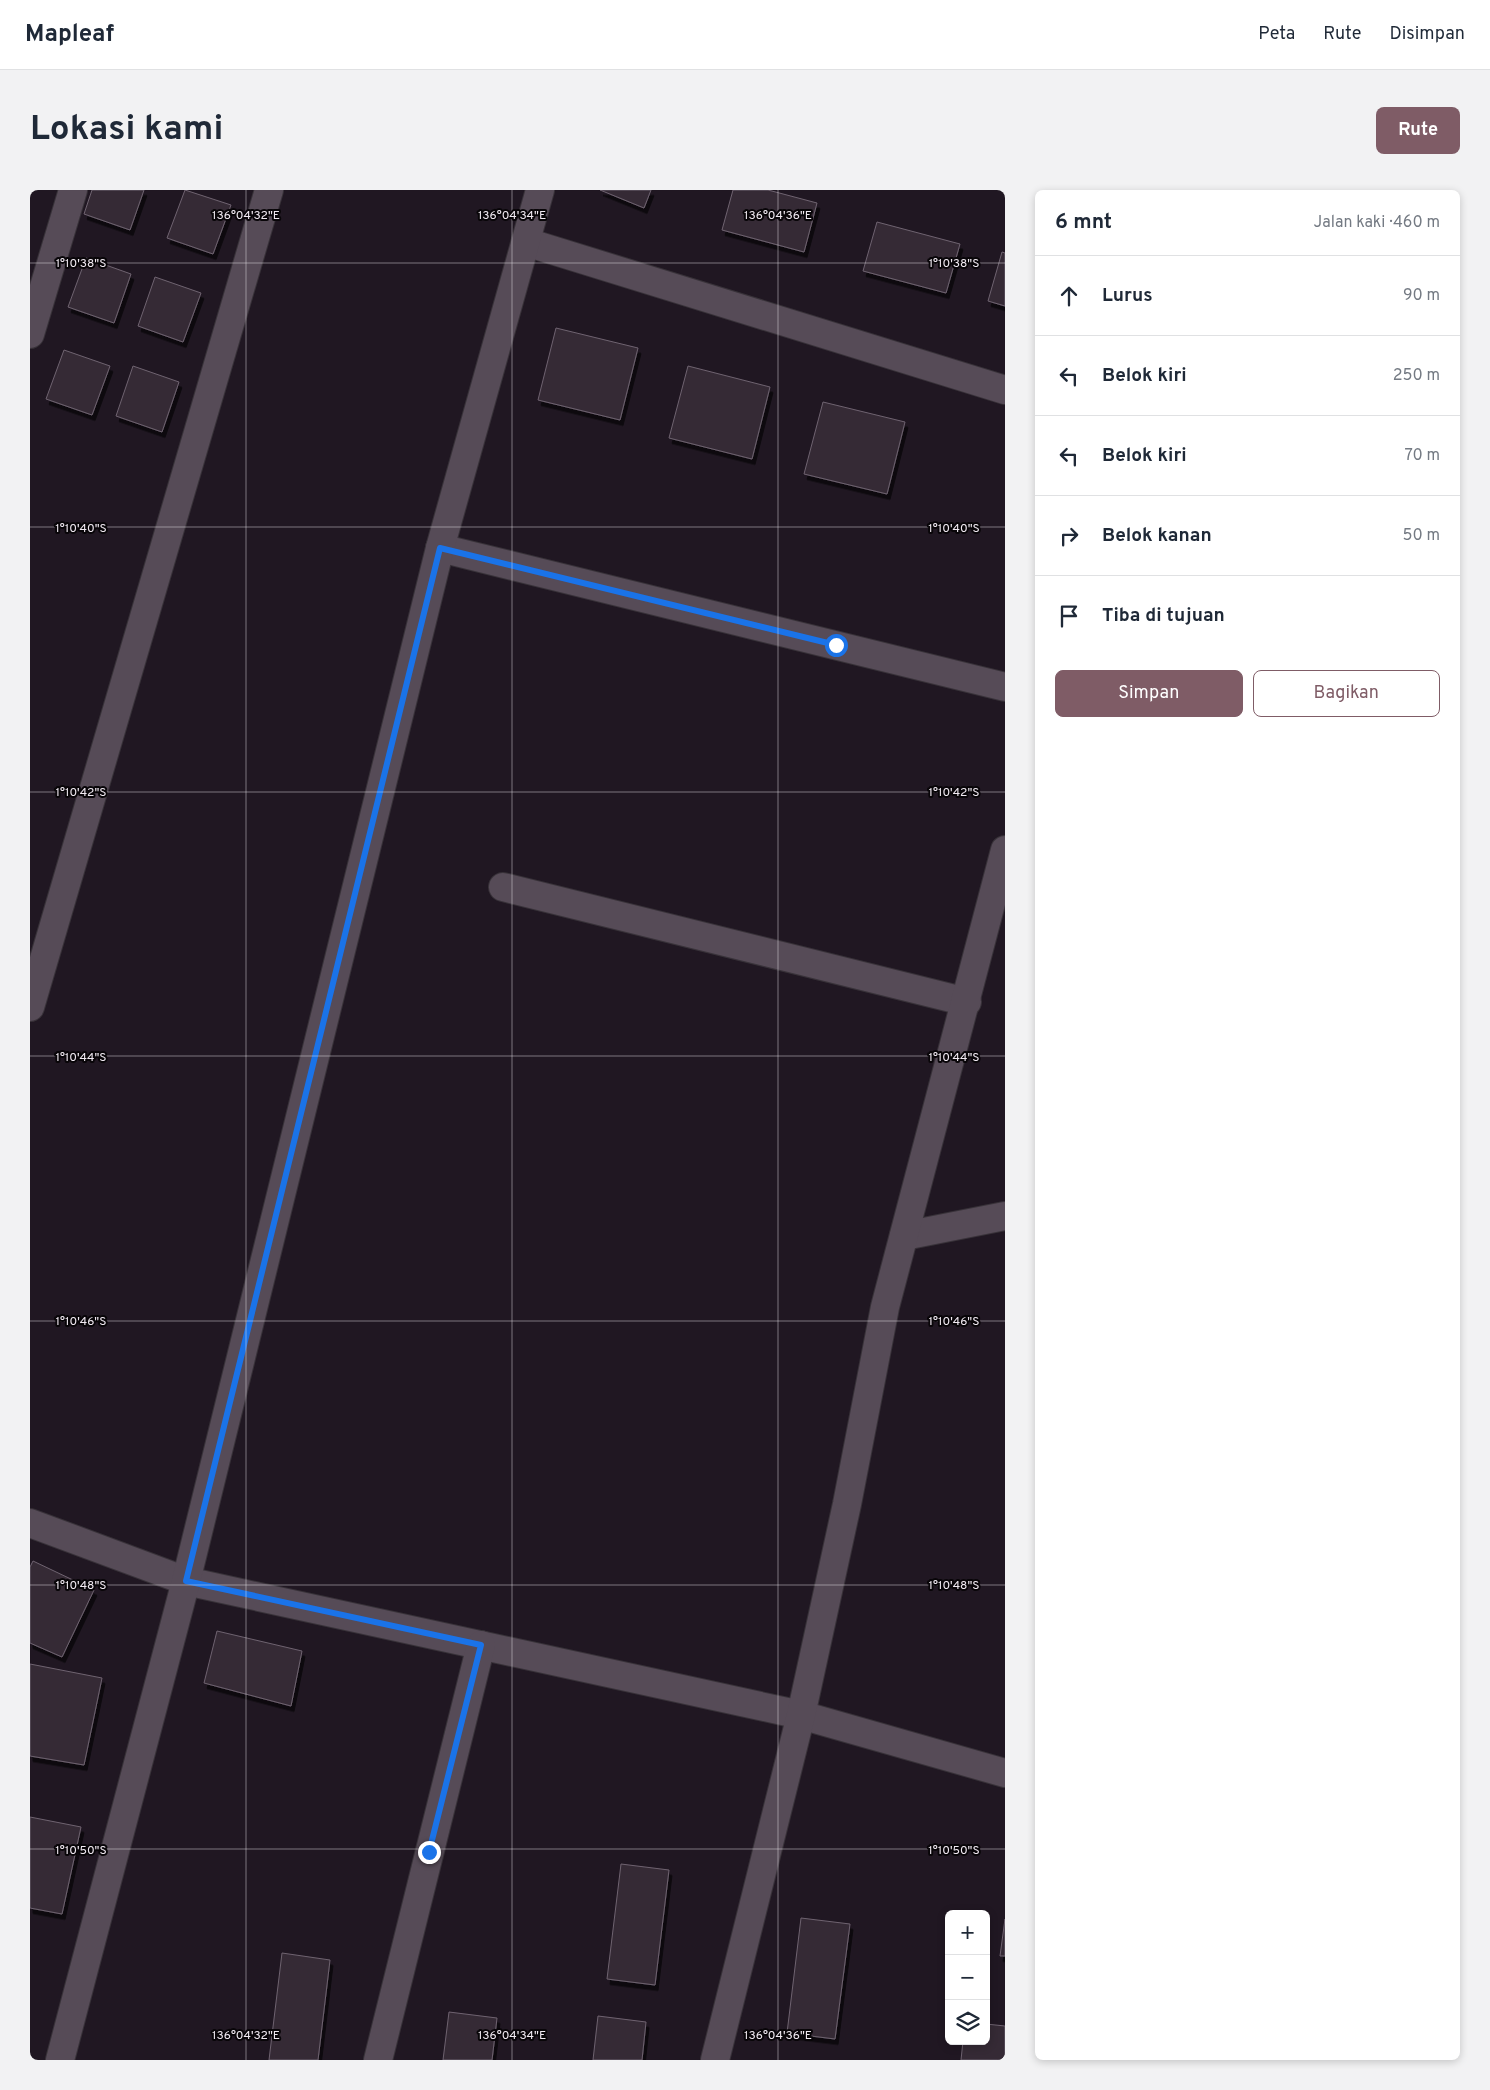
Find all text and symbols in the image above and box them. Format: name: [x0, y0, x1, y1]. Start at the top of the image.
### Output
text: Mapleaf: [25, 20, 114, 50]
text: Peta: [1258, 23, 1295, 46]
text: Rute: [1323, 23, 1361, 46]
text: Disimpan: [1389, 23, 1465, 46]
button: Rute: [1376, 107, 1460, 154]
text: Lokasi kami: [30, 108, 223, 152]
text: 136°04'32"E: [212, 208, 280, 224]
text: 136°04'34"E: [478, 208, 546, 224]
text: 136°04'36"E: [744, 208, 812, 224]
text: 6 mnt: [1055, 209, 1112, 236]
text: Jalan kaki · 460 m: [1314, 213, 1440, 233]
text: 1°10'38"S: [56, 256, 106, 272]
text: 1°10'38"S: [929, 256, 979, 272]
icon: ahead: [1055, 282, 1083, 310]
text: Lurus: [1102, 284, 1153, 308]
text: 90 m: [1403, 286, 1440, 306]
icon: left: [1055, 362, 1083, 390]
text: Belok kiri: [1102, 364, 1187, 388]
text: 250 m: [1393, 366, 1440, 386]
icon: left: [1055, 442, 1083, 470]
text: Belok kiri: [1102, 444, 1187, 468]
text: 70 m: [1405, 446, 1440, 466]
text: 1°10'40"S: [55, 521, 107, 537]
text: 1°10'40"S: [928, 521, 980, 537]
icon: right: [1055, 522, 1083, 550]
text: Belok kanan: [1102, 524, 1212, 548]
text: 50 m: [1403, 526, 1440, 546]
icon: arrive: [1055, 602, 1083, 630]
text: Tiba di tujuan: [1102, 604, 1225, 628]
route start: [825, 634, 848, 657]
button: Simpan: [1055, 670, 1243, 717]
button: Bagikan: [1253, 670, 1440, 717]
text: 1°10'42"S: [56, 785, 106, 801]
text: 1°10'42"S: [929, 785, 979, 801]
text: 1°10'44"S: [55, 1050, 107, 1066]
text: 1°10'44"S: [928, 1050, 980, 1066]
text: 1°10'46"S: [56, 1314, 106, 1330]
text: 1°10'46"S: [929, 1314, 979, 1330]
text: 1°10'48"S: [56, 1578, 106, 1594]
text: 1°10'48"S: [929, 1578, 979, 1594]
route end: [418, 1841, 441, 1864]
text: 1°10'50"S: [55, 1843, 107, 1859]
text: 1°10'50"S: [928, 1843, 980, 1859]
map controls: [945, 1910, 990, 2045]
button: +: [945, 1910, 990, 1955]
button: −: [945, 1955, 990, 2000]
button: layers: [945, 2000, 990, 2045]
text: 136°04'32"E: [212, 2028, 280, 2044]
text: 136°04'34"E: [478, 2028, 546, 2044]
text: 136°04'36"E: [744, 2028, 812, 2044]

